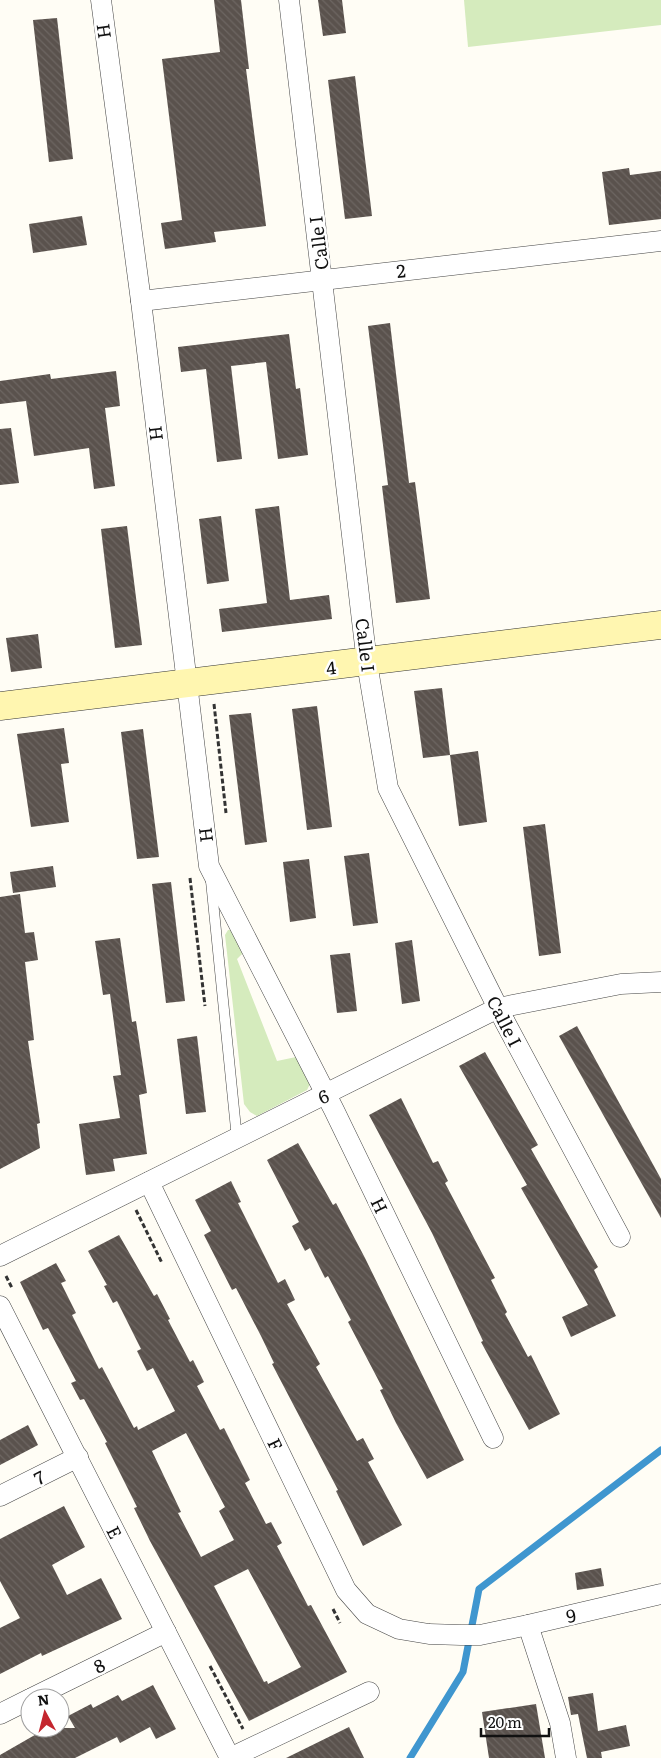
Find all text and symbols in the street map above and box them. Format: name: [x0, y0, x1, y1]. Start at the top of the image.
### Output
street label: H: [91, 22, 119, 40]
street label: Calle I: [301, 214, 335, 272]
street label: 2: [395, 256, 407, 284]
street label: H: [143, 424, 171, 442]
street label: Calle I: [349, 616, 383, 674]
street label: 4: [324, 653, 338, 681]
street label: H: [191, 826, 219, 844]
street label: Calle I: [481, 991, 529, 1051]
street label: 6: [313, 1082, 334, 1110]
street label: H: [365, 1192, 395, 1218]
street label: F: [261, 1433, 291, 1455]
street label: 7: [29, 1463, 49, 1491]
street label: E: [100, 1521, 130, 1543]
street label: 9: [563, 1601, 579, 1629]
street label: 8: [89, 1651, 109, 1679]
north arrow: [20, 1688, 70, 1738]
text: N: [36, 1688, 51, 1710]
scale bar: [481, 1706, 548, 1738]
text: 20 m: [488, 1710, 522, 1733]

